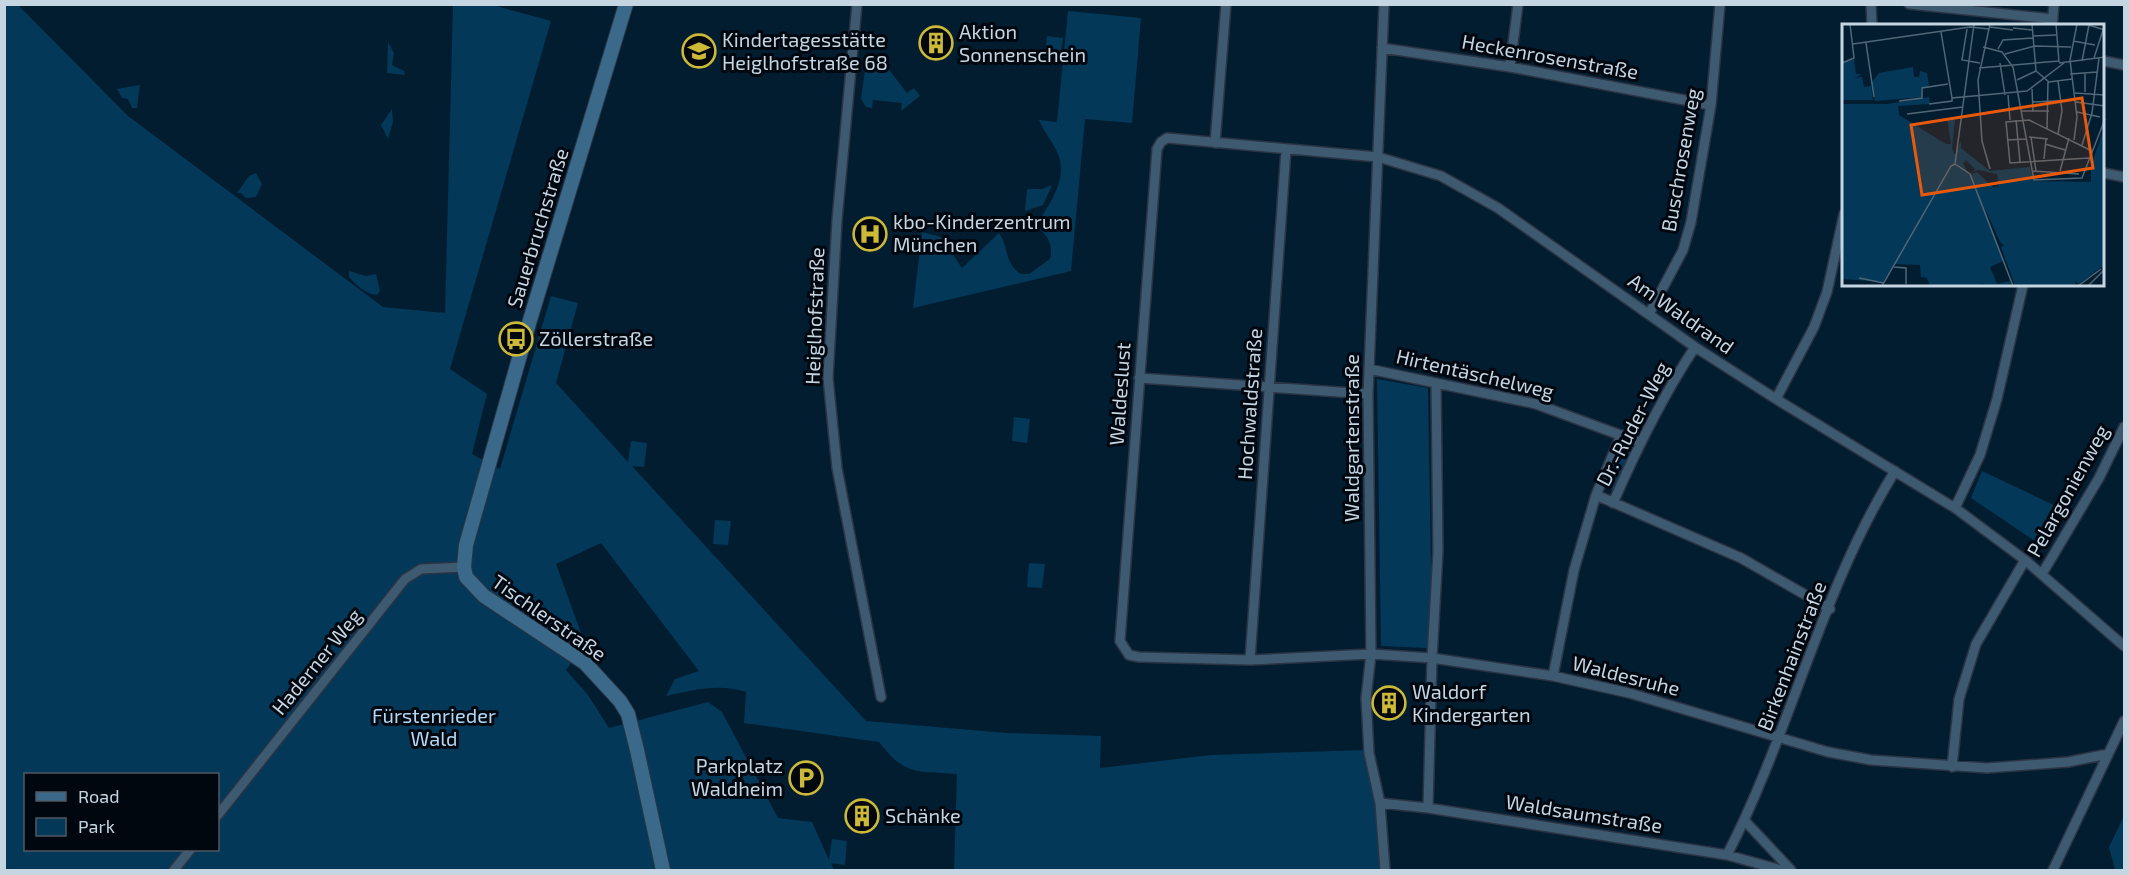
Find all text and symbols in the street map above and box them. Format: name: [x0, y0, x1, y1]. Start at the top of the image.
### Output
place label: Aktion Sonnenschein: [959, 19, 1086, 66]
inset map: [1842, 24, 2105, 286]
building icon: Aktion Sonnenschein: [918, 25, 954, 61]
place label: Kindertagesstätte Heiglhofstraße 68: [722, 27, 888, 74]
street label: Heckenrosenstraße: [1460, 29, 1640, 83]
school or university icon: Kindertagesstätte Heiglhofstraße 68: [681, 33, 717, 69]
street label: Buschrosenweg: [1656, 86, 1704, 233]
street label: Sauerbruchstraße: [501, 145, 573, 310]
place label: kbo-Kinderzentrum München: [893, 209, 1071, 256]
hospital icon: kbo-Kinderzentrum München: [852, 216, 888, 252]
street label: Heiglhofstraße: [800, 247, 828, 385]
street label: Am Waldrand: [1624, 268, 1739, 358]
bus stop icon: Zöllerstraße: [498, 321, 534, 357]
place label: Zöllerstraße: [539, 326, 653, 350]
street label: Hochwaldstraße: [1232, 327, 1266, 481]
street label: Waldeslust: [1103, 341, 1135, 446]
street label: Hirtentäschelweg: [1394, 343, 1556, 403]
street label: Waldgartenstraße: [1339, 354, 1363, 522]
street label: Dr.-Ruder-Weg: [1591, 357, 1674, 490]
street label: Pelargonienweg: [2021, 420, 2113, 561]
street label: Tischlerstraße: [488, 569, 611, 665]
street label: Birkenhainstraße: [1752, 578, 1831, 734]
street label: Haderner Weg: [266, 604, 366, 719]
street label: Waldesruhe: [1570, 650, 1682, 700]
place label: Waldorf Kindergarten: [1412, 679, 1531, 726]
building icon: Waldorf Kindergarten: [1371, 685, 1407, 721]
park label: Fürstenrieder Wald: [372, 703, 496, 750]
place label: Parkplatz Waldheim: [691, 753, 783, 800]
parking icon: Parkplatz Waldheim: [788, 760, 824, 796]
legend: [24, 773, 219, 851]
text: Road: [78, 785, 119, 807]
street label: Waldsaumstraße: [1504, 789, 1664, 837]
building icon: Schänke: [844, 798, 880, 834]
place label: Schänke: [885, 803, 961, 827]
text: Park: [78, 815, 115, 837]

